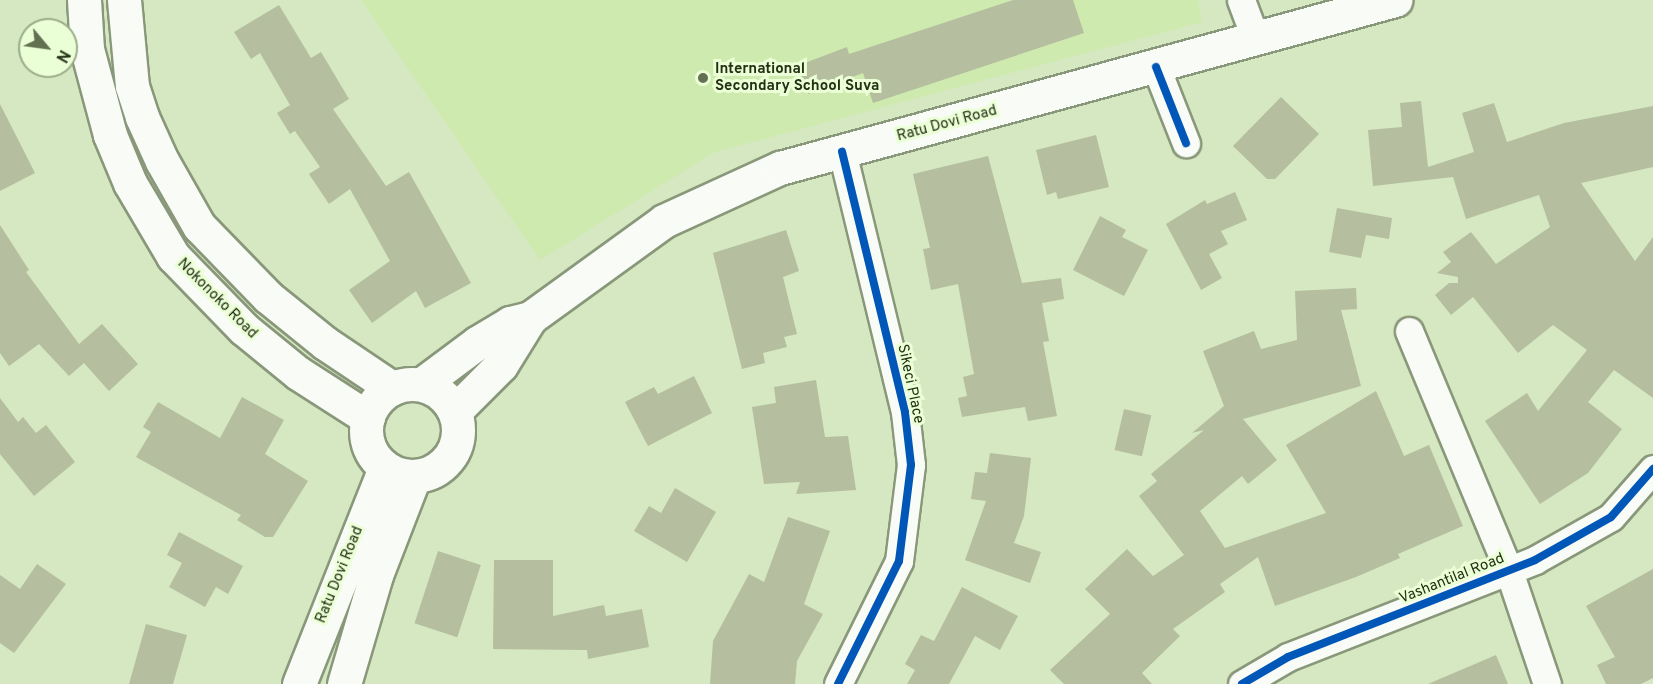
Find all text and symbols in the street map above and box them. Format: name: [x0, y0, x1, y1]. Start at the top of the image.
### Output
north arrow: [18, 18, 78, 78]
text: N: [50, 46, 74, 66]
place label: International Secondary School Suva: [715, 60, 879, 95]
marker: International Secondary School Suva: [696, 71, 710, 85]
street label: Ratu Dovi Road: [895, 102, 999, 146]
street label: Nokonoko Road: [173, 255, 261, 343]
street label: Sikeci Place: [893, 343, 927, 425]
street label: Ratu Dovi Road: [312, 524, 368, 626]
street label: Vashantilal Road: [1397, 550, 1507, 608]

